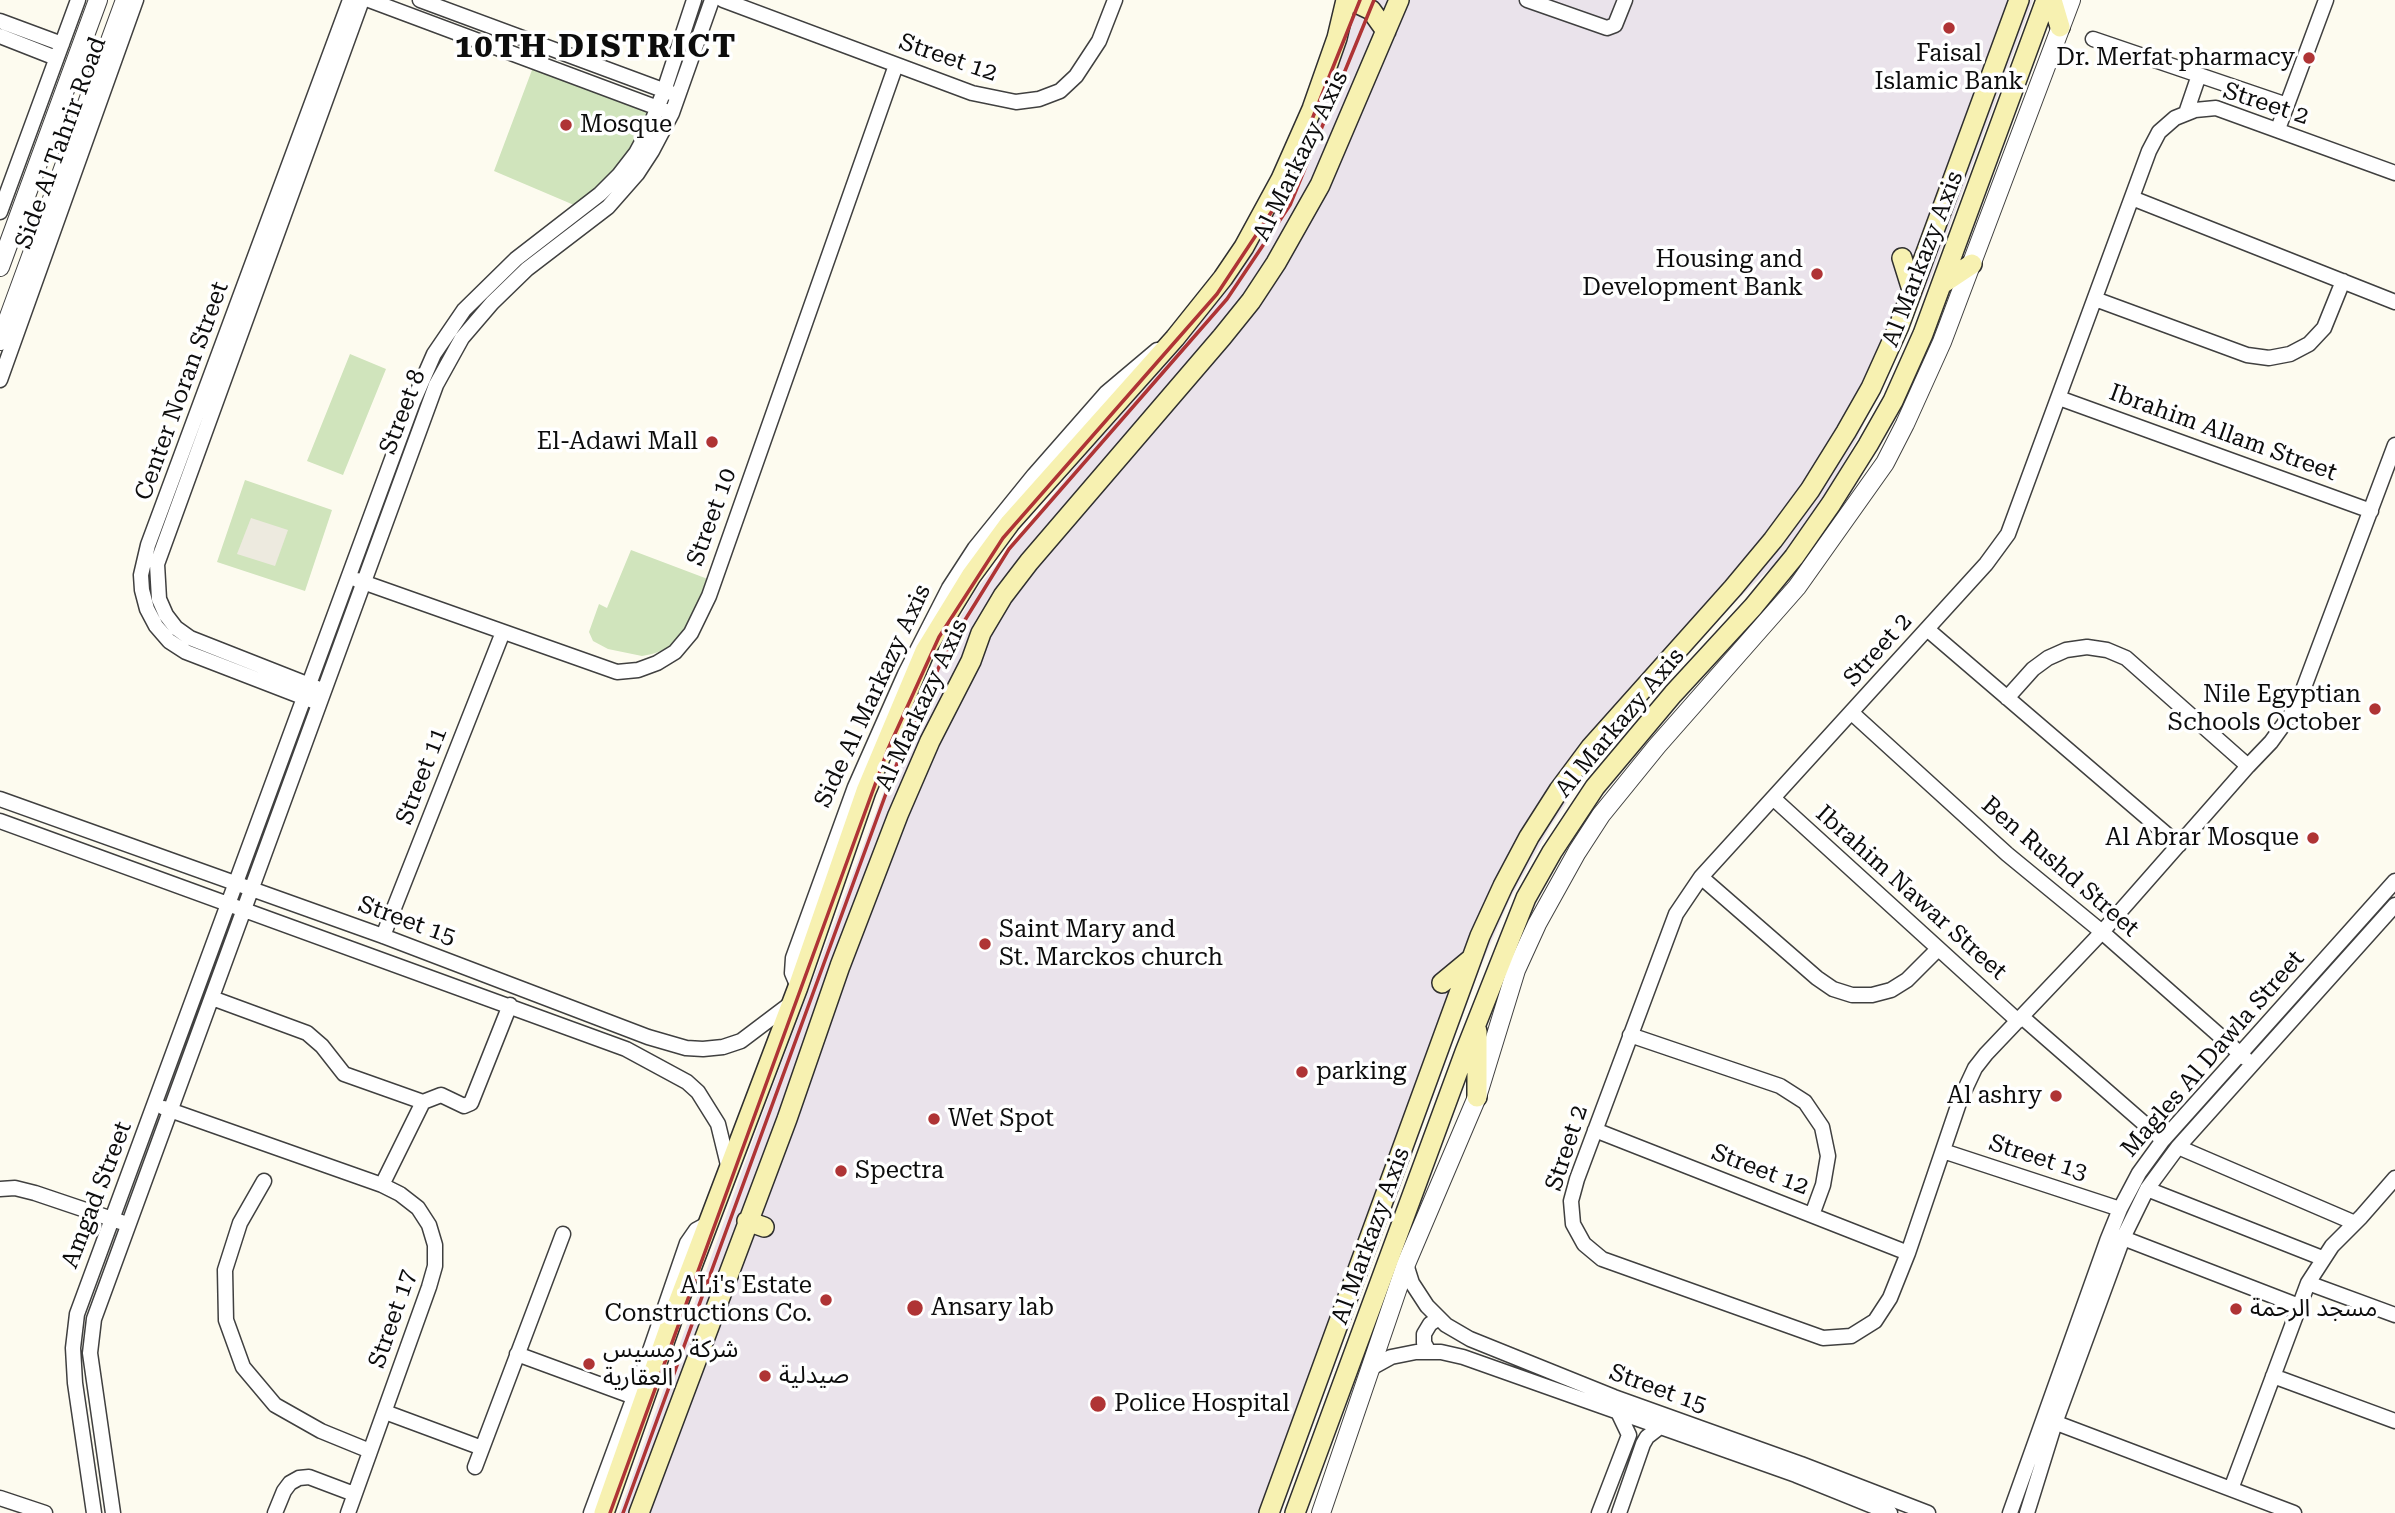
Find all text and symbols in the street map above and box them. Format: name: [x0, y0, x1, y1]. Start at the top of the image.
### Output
marker: Faisal Islamic Bank: [1941, 20, 1957, 36]
street label: Street 12: [895, 28, 1001, 88]
district label: 10TH DISTRICT: [456, 29, 736, 67]
street label: Side Al Tahrir Road: [9, 33, 113, 253]
place label: Faisal Islamic Bank: [1874, 40, 2024, 96]
place label: Dr. Merfat pharmacy: [2056, 44, 2295, 72]
marker: Dr. Merfat pharmacy: [2301, 50, 2317, 66]
street label: Al Markazy Axis: [1247, 66, 1355, 246]
street label: Street 2: [2220, 77, 2312, 131]
place label: Mosque: [580, 111, 672, 139]
marker: Mosque: [558, 117, 574, 133]
street label: Al Markazy Axis: [1876, 167, 1970, 351]
place label: Housing and Development Bank: [1582, 246, 1803, 302]
marker: Housing and Development Bank: [1809, 266, 1825, 282]
street label: Center Noran Street: [129, 278, 235, 504]
street label: Street 8: [374, 366, 432, 458]
street label: Ibrahim Allam Street: [2105, 378, 2341, 488]
place label: El-Adawi Mall: [537, 428, 698, 456]
marker: El-Adawi Mall: [704, 434, 720, 450]
street label: Street 10: [681, 464, 743, 570]
street label: Side Al Markazy Axis: [809, 580, 937, 812]
street label: Street 2: [1838, 608, 1918, 692]
street label: Al Markazy Axis: [870, 615, 974, 795]
street label: Al Markazy Axis: [1549, 643, 1691, 803]
place label: Nile Egyptian Schools October: [2168, 681, 2361, 737]
marker: Nile Egyptian Schools October: [2367, 701, 2383, 717]
street label: Street 11: [390, 723, 454, 829]
street label: Ben Rushd Street: [1975, 791, 2145, 943]
street label: Ibrahim Nawar Street: [1810, 800, 2012, 986]
place label: Al Abrar Mosque: [2105, 824, 2299, 852]
marker: Al Abrar Mosque: [2305, 830, 2321, 846]
street label: Street 15: [354, 890, 460, 952]
place label: Saint Mary and St. Marckos church: [999, 916, 1223, 972]
marker: Saint Mary and St. Marckos church: [977, 936, 993, 952]
street label: Magles Al Dawla Street: [2115, 945, 2311, 1163]
place label: parking: [1316, 1058, 1406, 1086]
marker: parking: [1294, 1064, 1310, 1080]
place label: Al ashry: [1947, 1082, 2042, 1110]
marker: Al ashry: [2048, 1088, 2064, 1104]
street label: Street 2: [1540, 1102, 1594, 1194]
place label: Wet Spot: [948, 1105, 1054, 1133]
marker: Wet Spot: [926, 1111, 942, 1127]
street label: Amgad Street: [56, 1117, 138, 1273]
street label: Street 13: [1985, 1129, 2091, 1187]
street label: Street 12: [1707, 1138, 1813, 1202]
street label: Al Markazy Axis: [1326, 1144, 1416, 1328]
place label: Spectra: [855, 1157, 944, 1185]
marker: Spectra: [833, 1163, 849, 1179]
street label: Street 17: [363, 1266, 423, 1372]
place label: ALi's Estate Constructions Co.: [605, 1272, 812, 1328]
marker: ALi's Estate Constructions Co.: [818, 1292, 834, 1308]
place label: Ansary lab: [931, 1294, 1054, 1322]
place label: مسجد الرحمة: [2250, 1295, 2377, 1323]
marker: Ansary lab: [905, 1298, 925, 1318]
marker: مسجد الرحمة: [2228, 1301, 2244, 1317]
place label: شركة رمسيس العقارية: [603, 1336, 738, 1392]
marker: شركة رمسيس العقارية: [581, 1356, 597, 1372]
street label: Street 15: [1605, 1358, 1711, 1420]
place label: صيدلية: [779, 1362, 849, 1390]
marker: صيدلية: [757, 1368, 773, 1384]
place label: Police Hospital: [1114, 1390, 1290, 1418]
marker: Police Hospital: [1088, 1394, 1108, 1414]

